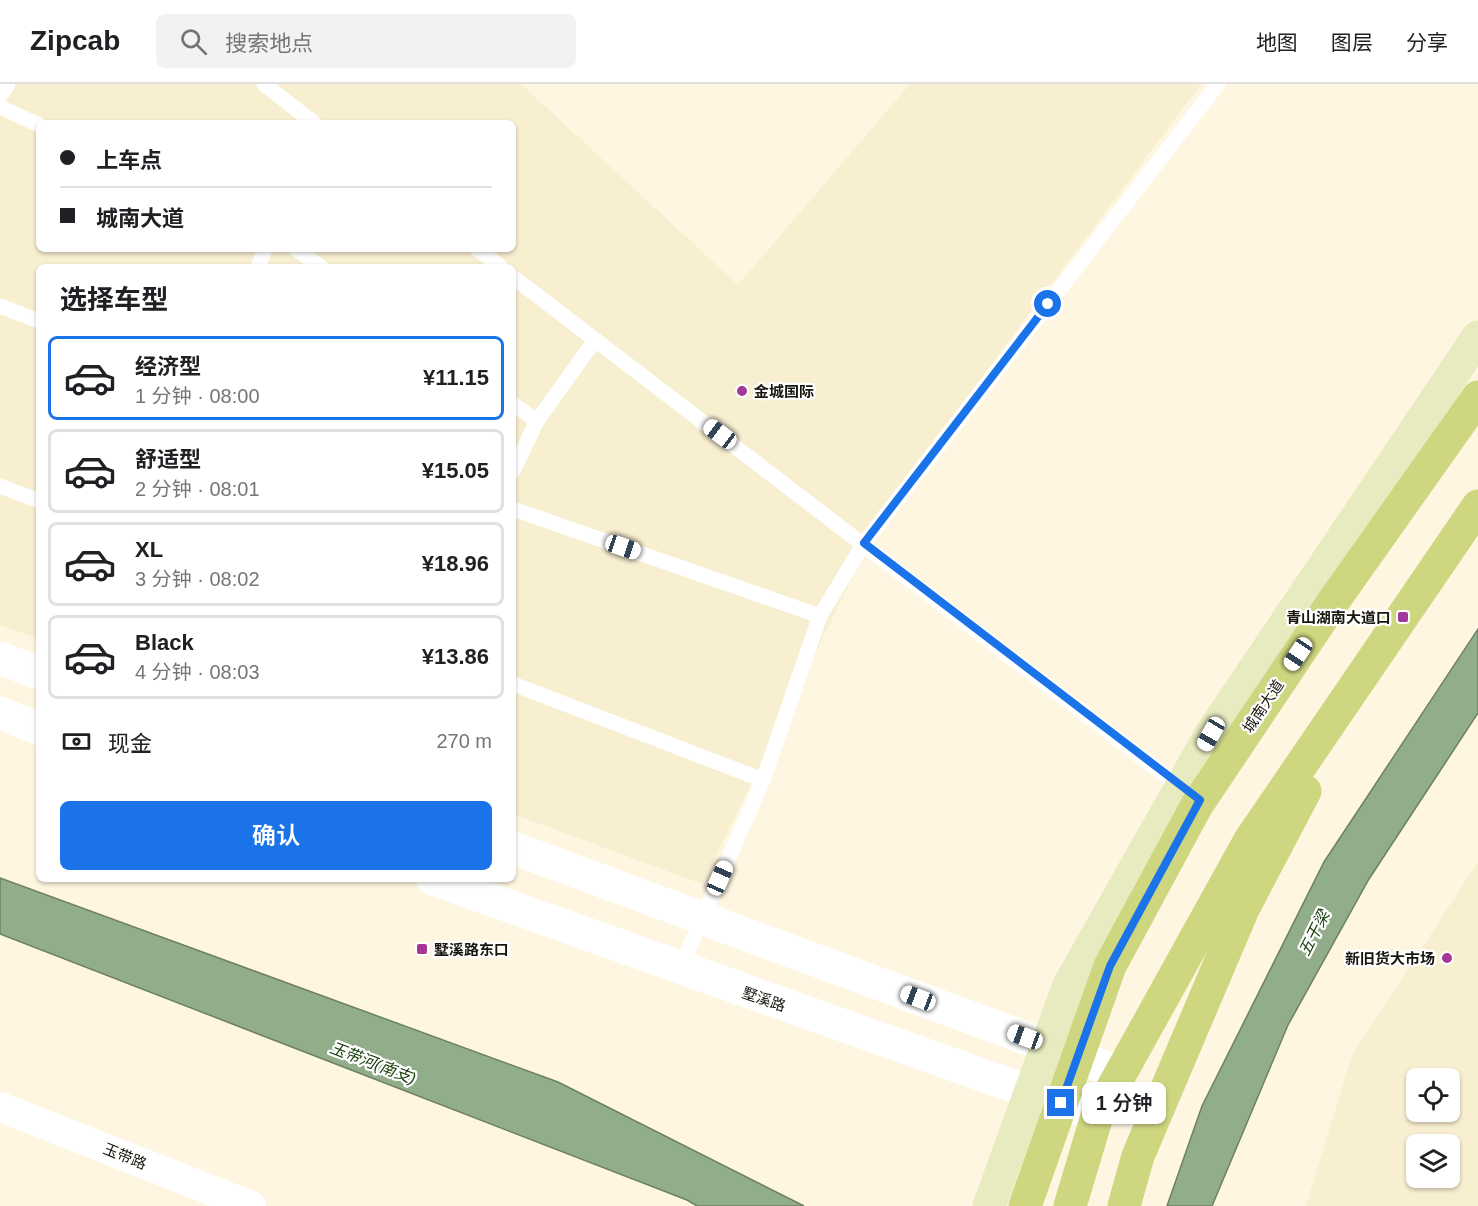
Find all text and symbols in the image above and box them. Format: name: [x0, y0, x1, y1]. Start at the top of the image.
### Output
search box: [156, 14, 576, 68]
text: Zipcab: [30, 25, 120, 56]
icon: search: [177, 25, 210, 58]
text: 搜索地点: [225, 31, 313, 56]
text: 地图: [1256, 31, 1298, 54]
text: 图层: [1331, 31, 1373, 54]
text: 分享: [1406, 31, 1448, 54]
text: 上车点: [96, 148, 162, 173]
text: 城南大道: [96, 206, 184, 231]
text: 选择车型: [60, 285, 168, 315]
route start: [1034, 290, 1061, 317]
icon: car: [63, 351, 117, 405]
text: 经济型: [135, 354, 201, 379]
text: ¥11.15: [423, 365, 489, 390]
place label: 金城国际: [754, 383, 814, 400]
marker: 金城国际: [735, 384, 749, 398]
text: 1 分钟 · 08:00: [135, 385, 260, 407]
car: [700, 416, 740, 452]
icon: car: [63, 444, 117, 498]
text: 舒适型: [135, 447, 201, 472]
text: ¥15.05: [422, 458, 489, 483]
text: 2 分钟 · 08:01: [135, 478, 260, 500]
car: [603, 533, 643, 561]
icon: car: [63, 537, 117, 591]
text: XL: [135, 537, 163, 562]
text: ¥18.96: [422, 551, 489, 576]
text: 3 分钟 · 08:02: [135, 568, 260, 590]
place label: 青山湖南大道口: [1286, 609, 1391, 626]
marker: 青山湖南大道口: [1396, 610, 1410, 624]
icon: car: [63, 630, 117, 684]
text: Black: [135, 630, 194, 655]
car: [1280, 634, 1316, 674]
text: ¥13.86: [422, 644, 489, 669]
text: 4 分钟 · 08:03: [135, 661, 260, 683]
street label: 城南大道: [1239, 676, 1287, 736]
car: [1194, 714, 1228, 754]
icon: cash: [60, 725, 93, 758]
text: 270 m: [436, 730, 492, 752]
text: 现金: [108, 731, 152, 756]
button: 确认: [60, 801, 492, 870]
car: [704, 858, 736, 898]
water label: 五干梁: [1296, 906, 1333, 958]
place label: 墅溪路东口: [434, 941, 509, 958]
marker: 墅溪路东口: [415, 942, 429, 956]
place label: 新旧货大市场: [1345, 950, 1435, 967]
marker: 新旧货大市场: [1440, 951, 1454, 965]
car: [898, 983, 938, 1013]
street label: 墅溪路: [740, 984, 788, 1014]
car: [1005, 1022, 1045, 1052]
water label: 玉带河(南支): [328, 1039, 418, 1087]
map controls: [1406, 1068, 1460, 1188]
button: locate: [1406, 1068, 1460, 1122]
callout: 1 分钟: [1082, 1082, 1166, 1124]
route end: [1047, 1089, 1074, 1116]
text: 1 分钟: [1096, 1092, 1152, 1114]
button: layers: [1406, 1134, 1460, 1188]
street label: 玉带路: [101, 1140, 149, 1172]

